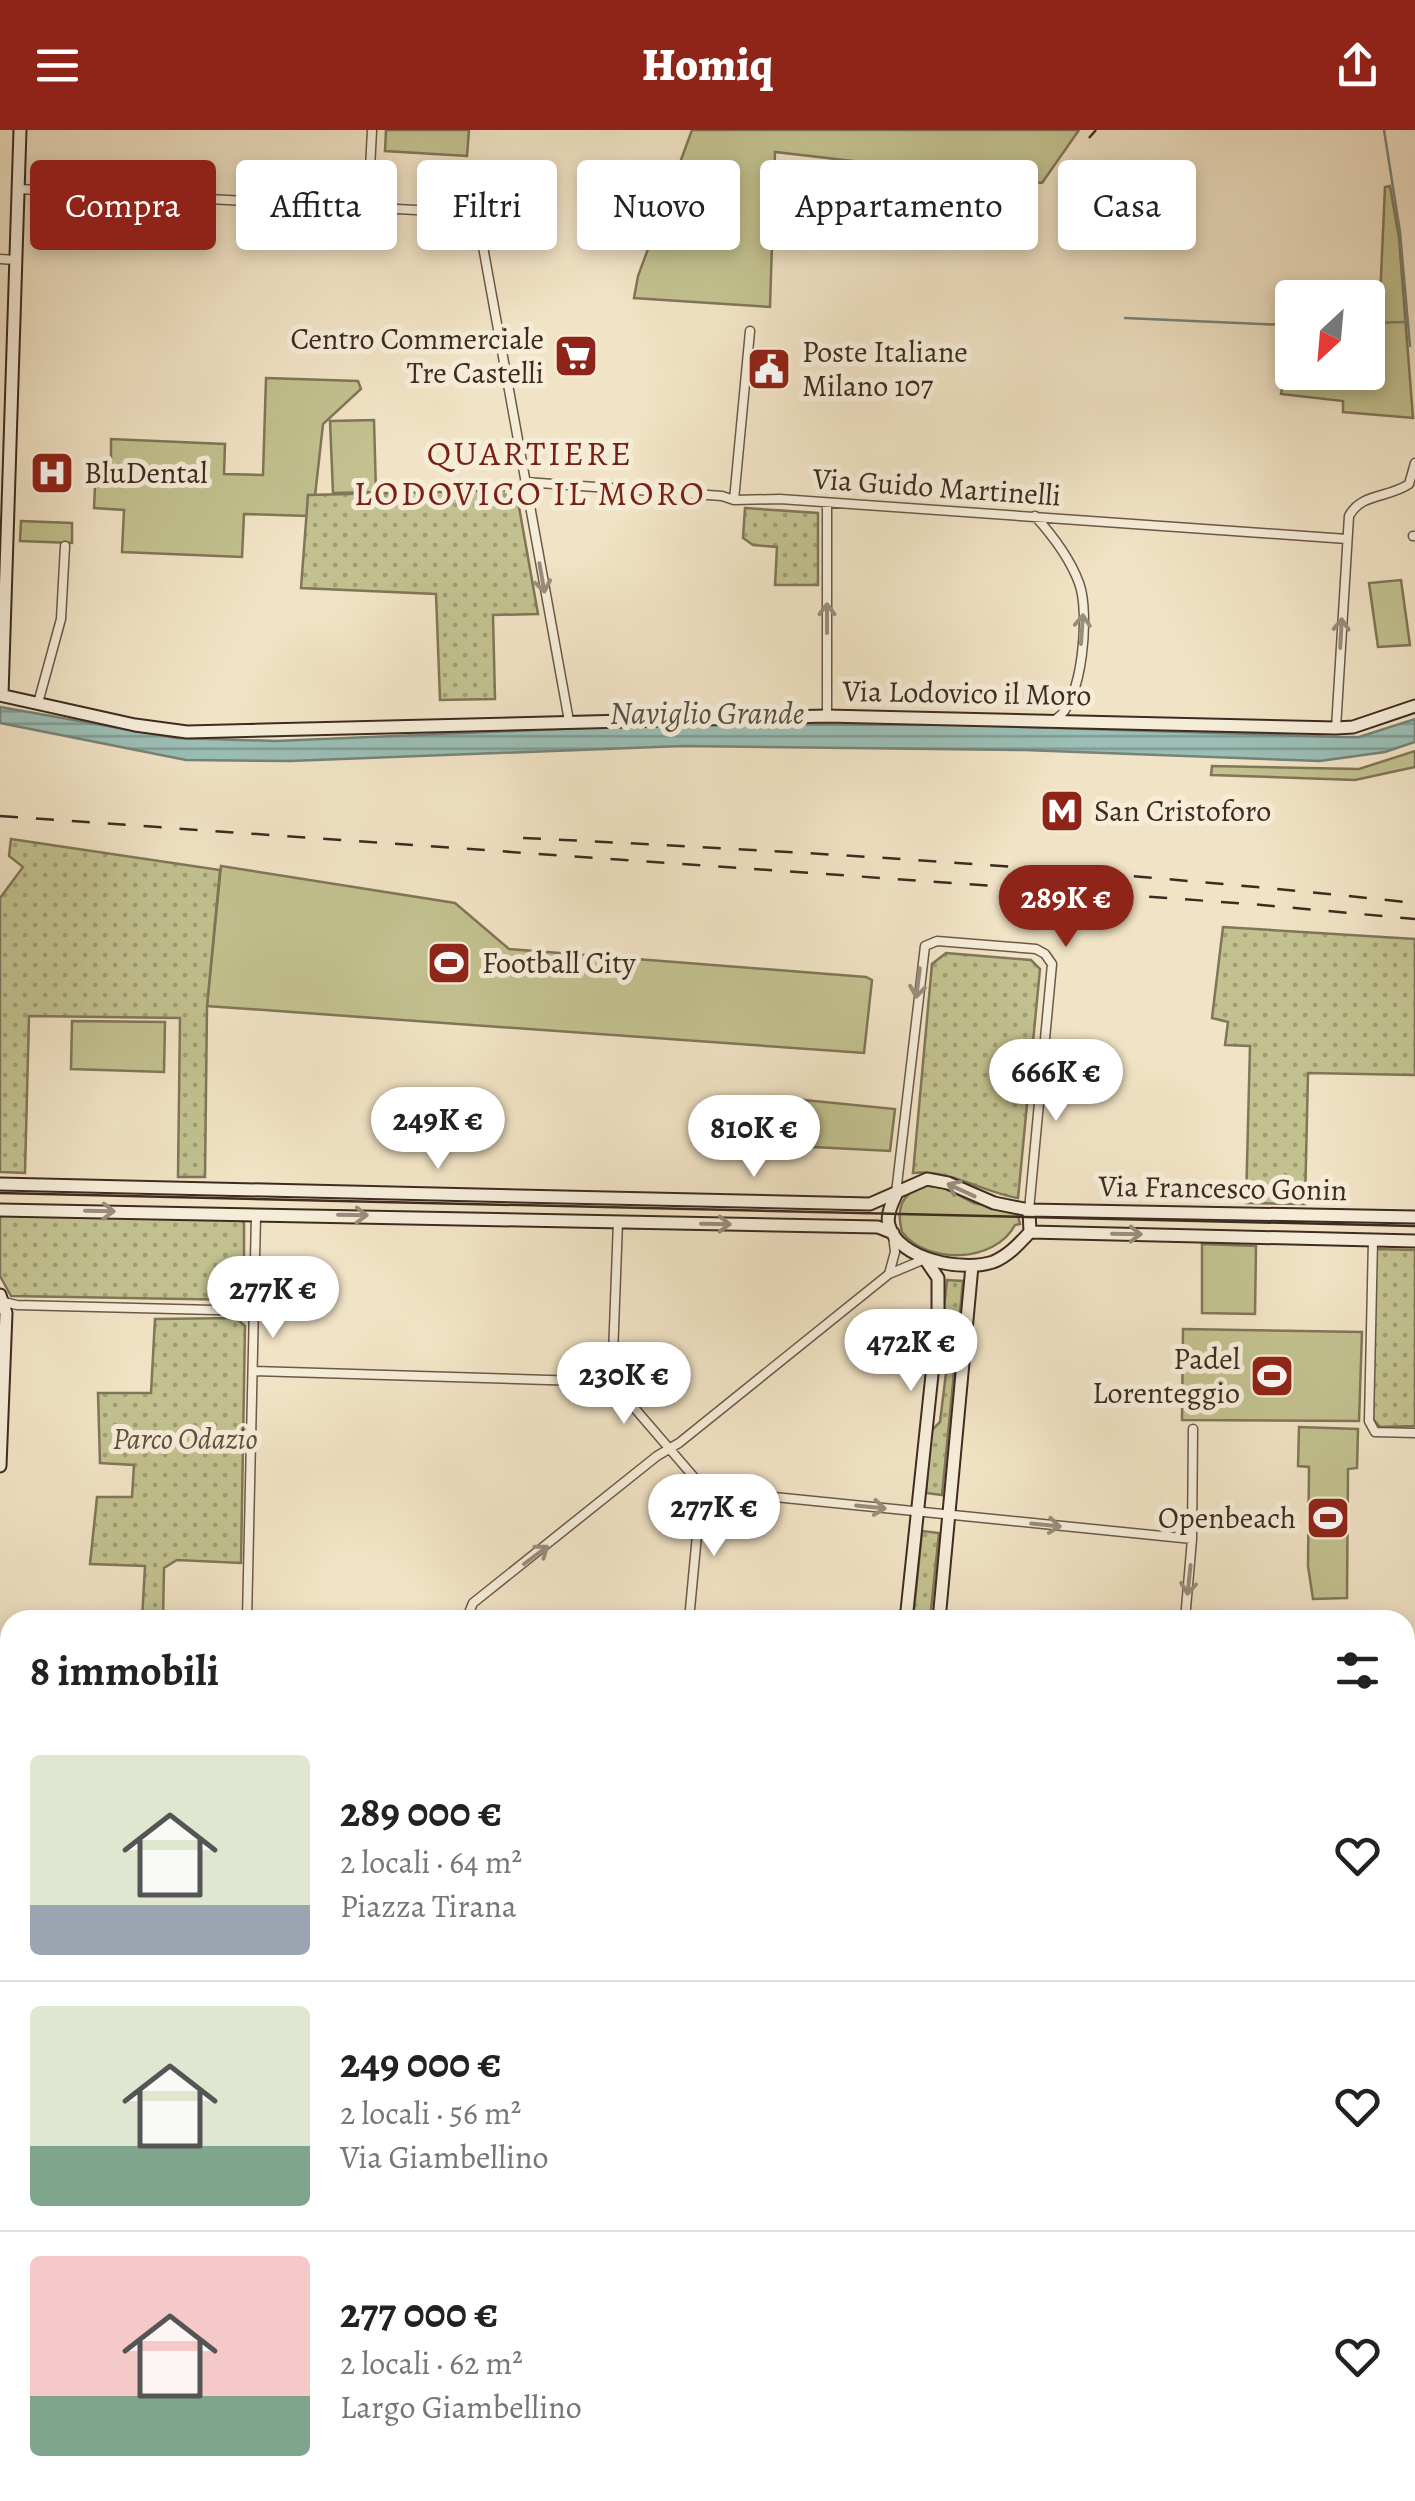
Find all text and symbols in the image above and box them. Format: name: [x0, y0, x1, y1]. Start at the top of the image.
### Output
text: Homiq: [642, 34, 773, 96]
icon: menu: [30, 38, 85, 93]
icon: share: [1330, 38, 1385, 93]
chip: Compra: [30, 160, 216, 250]
chip: Affitta: [236, 160, 397, 250]
chip: Filtri: [417, 160, 557, 250]
chip: Nuovo: [577, 160, 740, 250]
chip: Appartamento: [760, 160, 1038, 250]
chip: Casa: [1058, 160, 1196, 250]
north arrow: [1275, 280, 1385, 390]
map controls: [1275, 280, 1385, 390]
place label: Centro Commerciale Tre Castelli: [290, 319, 544, 393]
place label: Poste Italiane Milano 107: [802, 332, 968, 406]
supermarket icon: Centro Commerciale Tre Castelli: [553, 333, 599, 379]
public building icon: Poste Italiane Milano 107: [746, 346, 792, 392]
district label: QUARTIERE LODOVICO IL MORO: [354, 429, 706, 517]
hospital icon: BluDental: [29, 450, 75, 496]
place label: BluDental: [84, 453, 208, 493]
street label: Via Guido Martinelli: [811, 458, 1062, 516]
one-way arrow: [534, 561, 553, 593]
one-way arrow: [818, 603, 836, 636]
one-way arrow: [1073, 614, 1092, 646]
one-way arrow: [1332, 618, 1351, 650]
street label: Via Lodovico il Moro: [841, 671, 1092, 715]
water label: Naviglio Grande: [610, 691, 804, 735]
metro station icon: San Cristoforo: [1039, 788, 1085, 834]
place label: San Cristoforo: [1094, 791, 1271, 831]
pin: 289K €: [985, 865, 1147, 950]
text: 289K €: [1021, 875, 1111, 919]
sports icon: Football City: [426, 940, 472, 986]
place label: Football City: [482, 943, 636, 983]
one-way arrow: [909, 966, 927, 999]
pin: 666K €: [975, 1039, 1137, 1124]
text: 666K €: [1011, 1049, 1101, 1093]
pin: 249K €: [357, 1087, 519, 1172]
pin: 810K €: [673, 1095, 835, 1180]
text: 249K €: [393, 1097, 483, 1141]
text: 810K €: [710, 1105, 798, 1149]
street label: Via Francesco Gonin: [1097, 1166, 1348, 1210]
one-way arrow: [947, 1179, 977, 1198]
one-way arrow: [82, 1202, 115, 1220]
one-way arrow: [337, 1206, 369, 1225]
one-way arrow: [699, 1214, 731, 1233]
one-way arrow: [1111, 1225, 1143, 1244]
pin: 277K €: [192, 1256, 354, 1341]
text: 277K €: [229, 1266, 317, 1310]
pin: 472K €: [830, 1309, 992, 1394]
text: 472K €: [866, 1319, 956, 1363]
place label: Padel Lorenteggio: [1092, 1339, 1240, 1413]
pin: 230K €: [543, 1342, 705, 1427]
text: 230K €: [579, 1352, 669, 1396]
sports icon: Padel Lorenteggio: [1249, 1353, 1295, 1399]
park label: Parco Odazio: [112, 1419, 258, 1459]
pin: 277K €: [633, 1474, 795, 1559]
text: 277K €: [670, 1484, 758, 1528]
sports icon: Openbeach: [1305, 1495, 1351, 1541]
one-way arrow: [855, 1498, 887, 1517]
place label: Openbeach: [1158, 1498, 1296, 1538]
one-way arrow: [1030, 1516, 1062, 1535]
one-way arrow: [522, 1545, 549, 1566]
one-way arrow: [1179, 1563, 1198, 1595]
text: 8 immobili: [30, 1642, 219, 1699]
icon: filters: [1330, 1643, 1385, 1698]
text: 289 000 €: [340, 1783, 502, 1840]
icon: home: [110, 1795, 230, 1915]
icon: heart: [1330, 1828, 1385, 1883]
text: 2 locali · 64 m²: [340, 1840, 522, 1884]
text: Piazza Tirana: [340, 1884, 517, 1928]
text: 249 000 €: [340, 2034, 502, 2091]
icon: home: [110, 2046, 230, 2166]
icon: heart: [1330, 2079, 1385, 2134]
text: 2 locali · 56 m²: [340, 2091, 521, 2135]
text: Via Giambellino: [340, 2135, 548, 2179]
text: 277 000 €: [340, 2284, 498, 2341]
icon: home: [110, 2296, 230, 2416]
icon: heart: [1330, 2329, 1385, 2384]
text: 2 locali · 62 m²: [340, 2341, 523, 2385]
text: Largo Giambellino: [340, 2385, 582, 2429]

